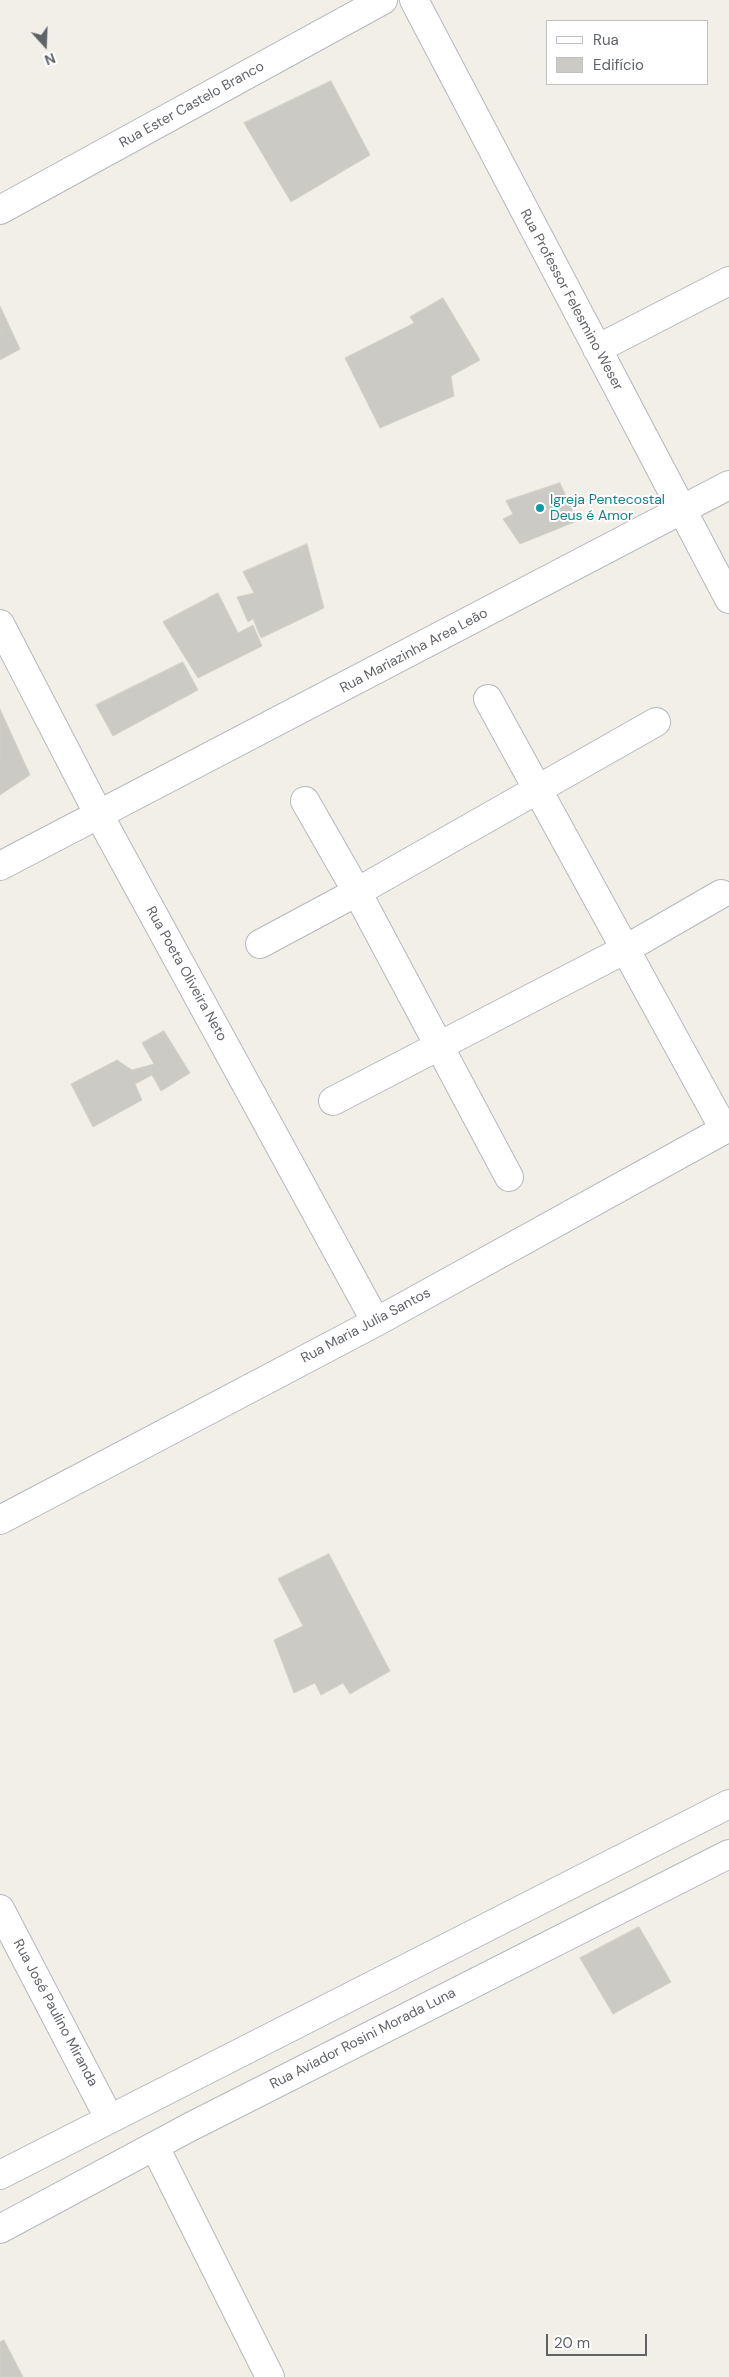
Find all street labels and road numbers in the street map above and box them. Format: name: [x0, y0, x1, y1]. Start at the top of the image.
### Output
street label: Rua Ester Castelo Branco: [117, 58, 267, 152]
street label: Rua Professor Felesmino Weser: [516, 207, 626, 393]
street label: Rua Mariazinha Area Leão: [337, 605, 491, 697]
street label: Rua Poeta Oliveira Neto: [142, 904, 230, 1044]
street label: Rua Maria Julia Santos: [298, 1285, 434, 1367]
street label: Rua José Paulino Miranda: [9, 1937, 101, 2089]
street label: Rua Aviador Rosini Morada Luna: [267, 1985, 459, 2093]

